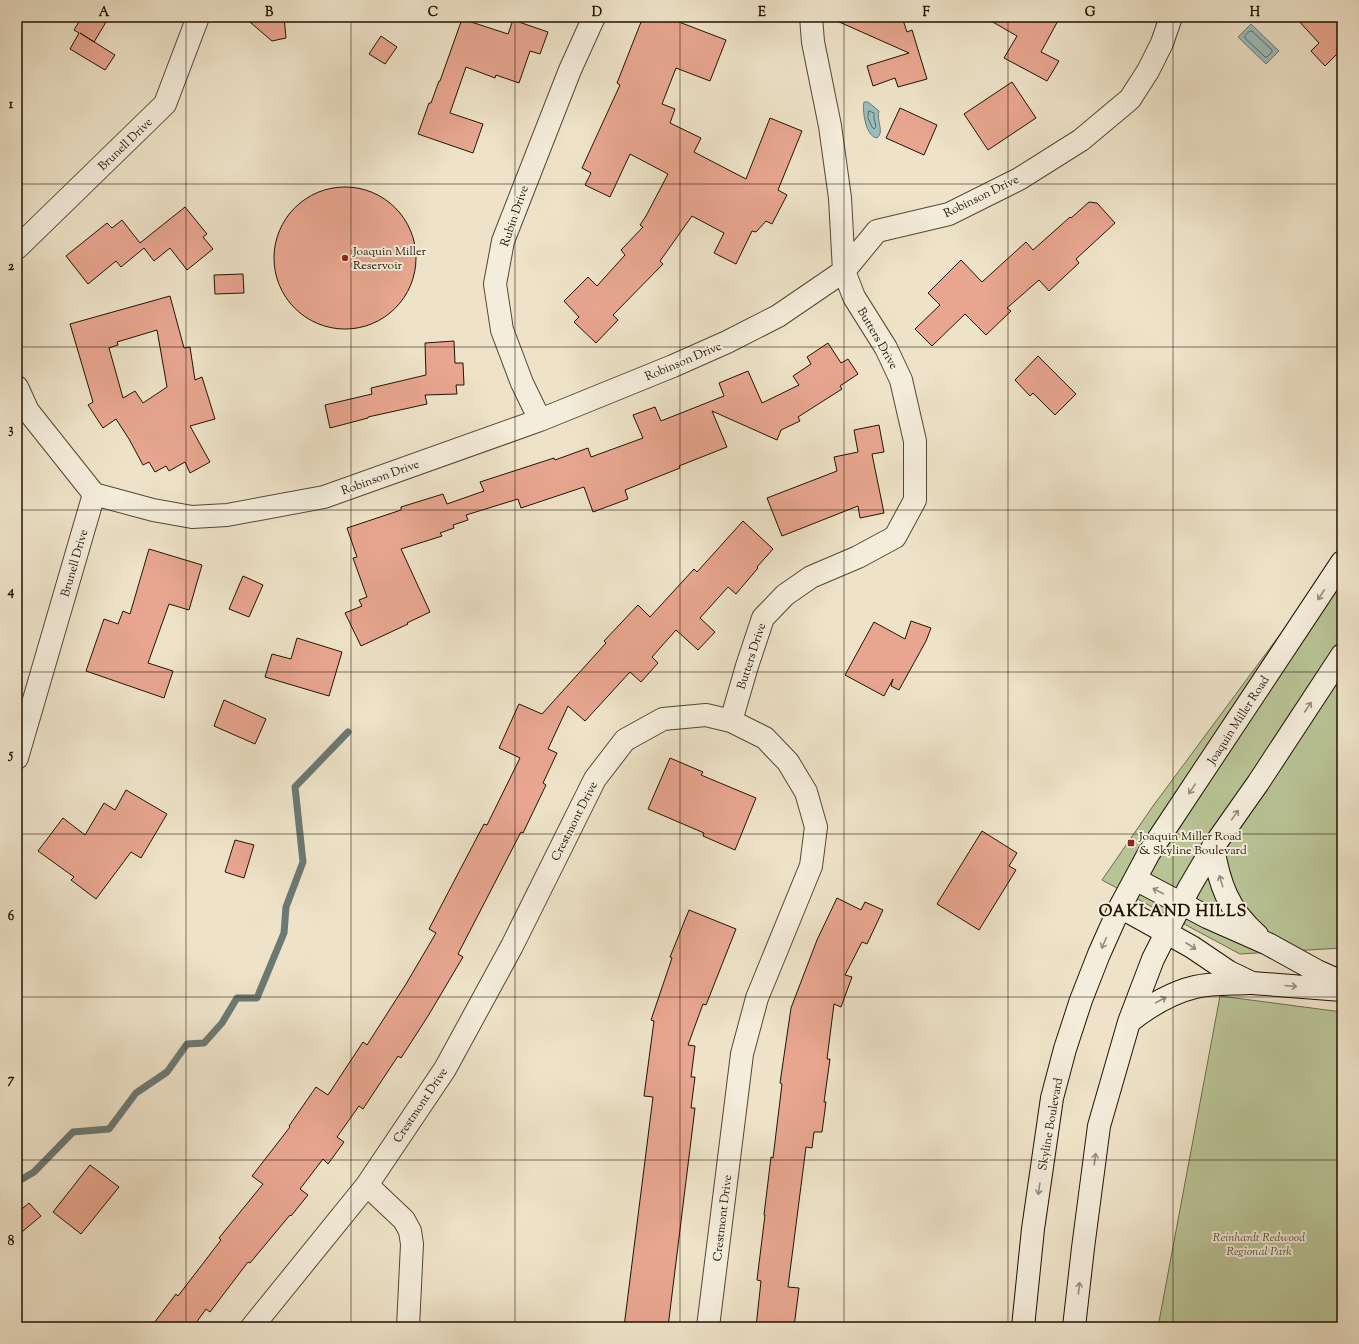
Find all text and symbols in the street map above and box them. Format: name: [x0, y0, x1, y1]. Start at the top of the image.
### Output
text: A: [99, 4, 110, 22]
text: B: [265, 4, 274, 22]
text: C: [428, 4, 438, 22]
text: D: [592, 4, 602, 22]
text: E: [758, 4, 766, 22]
text: F: [922, 4, 930, 22]
text: G: [1085, 4, 1096, 22]
text: H: [1250, 4, 1261, 22]
text: 1: [9, 96, 14, 114]
street label: Brunell Drive: [94, 114, 157, 175]
street label: Robinson Drive: [941, 171, 1022, 223]
street label: Rubin Drive: [496, 183, 534, 249]
place label: Joaquin Miller Reservoir: [352, 243, 427, 275]
marker: Joaquin Miller Reservoir: [340, 253, 350, 263]
text: 2: [8, 258, 15, 276]
street label: Butters Drive: [852, 304, 902, 373]
street label: Robinson Drive: [642, 338, 725, 386]
text: 3: [8, 421, 14, 439]
street label: Robinson Drive: [339, 455, 422, 500]
street label: Brunell Drive: [57, 527, 93, 599]
text: 4: [7, 583, 15, 601]
one-way arrow: [1316, 589, 1324, 601]
street label: Butters Drive: [733, 620, 771, 692]
street label: Joaquin Miller Road: [1203, 672, 1274, 769]
one-way arrow: [1304, 701, 1312, 713]
text: 5: [8, 746, 14, 764]
street label: Crestmont Drive: [547, 778, 603, 864]
one-way arrow: [1188, 783, 1196, 794]
one-way arrow: [1231, 810, 1239, 821]
place label: Joaquin Miller Road & Skyline Boulevard: [1138, 828, 1247, 860]
marker: Joaquin Miller Road & Skyline Boulevard: [1126, 838, 1136, 848]
one-way arrow: [1216, 876, 1224, 888]
one-way arrow: [1152, 887, 1164, 894]
district label: OAKLAND HILLS: [1099, 901, 1247, 924]
text: 6: [8, 908, 15, 926]
one-way arrow: [1100, 936, 1107, 948]
one-way arrow: [1185, 942, 1196, 950]
one-way arrow: [1284, 983, 1297, 990]
one-way arrow: [1155, 996, 1167, 1004]
street label: Crestmont Drive: [389, 1064, 453, 1147]
text: 7: [8, 1071, 15, 1089]
street label: Skyline Boulevard: [1034, 1076, 1068, 1172]
one-way arrow: [1091, 1153, 1099, 1166]
street label: Crestmont Drive: [709, 1173, 737, 1263]
one-way arrow: [1035, 1182, 1043, 1195]
park label: Reinhardt Redwood Regional Park: [1213, 1229, 1305, 1261]
text: 8: [8, 1233, 15, 1251]
one-way arrow: [1075, 1282, 1082, 1295]

